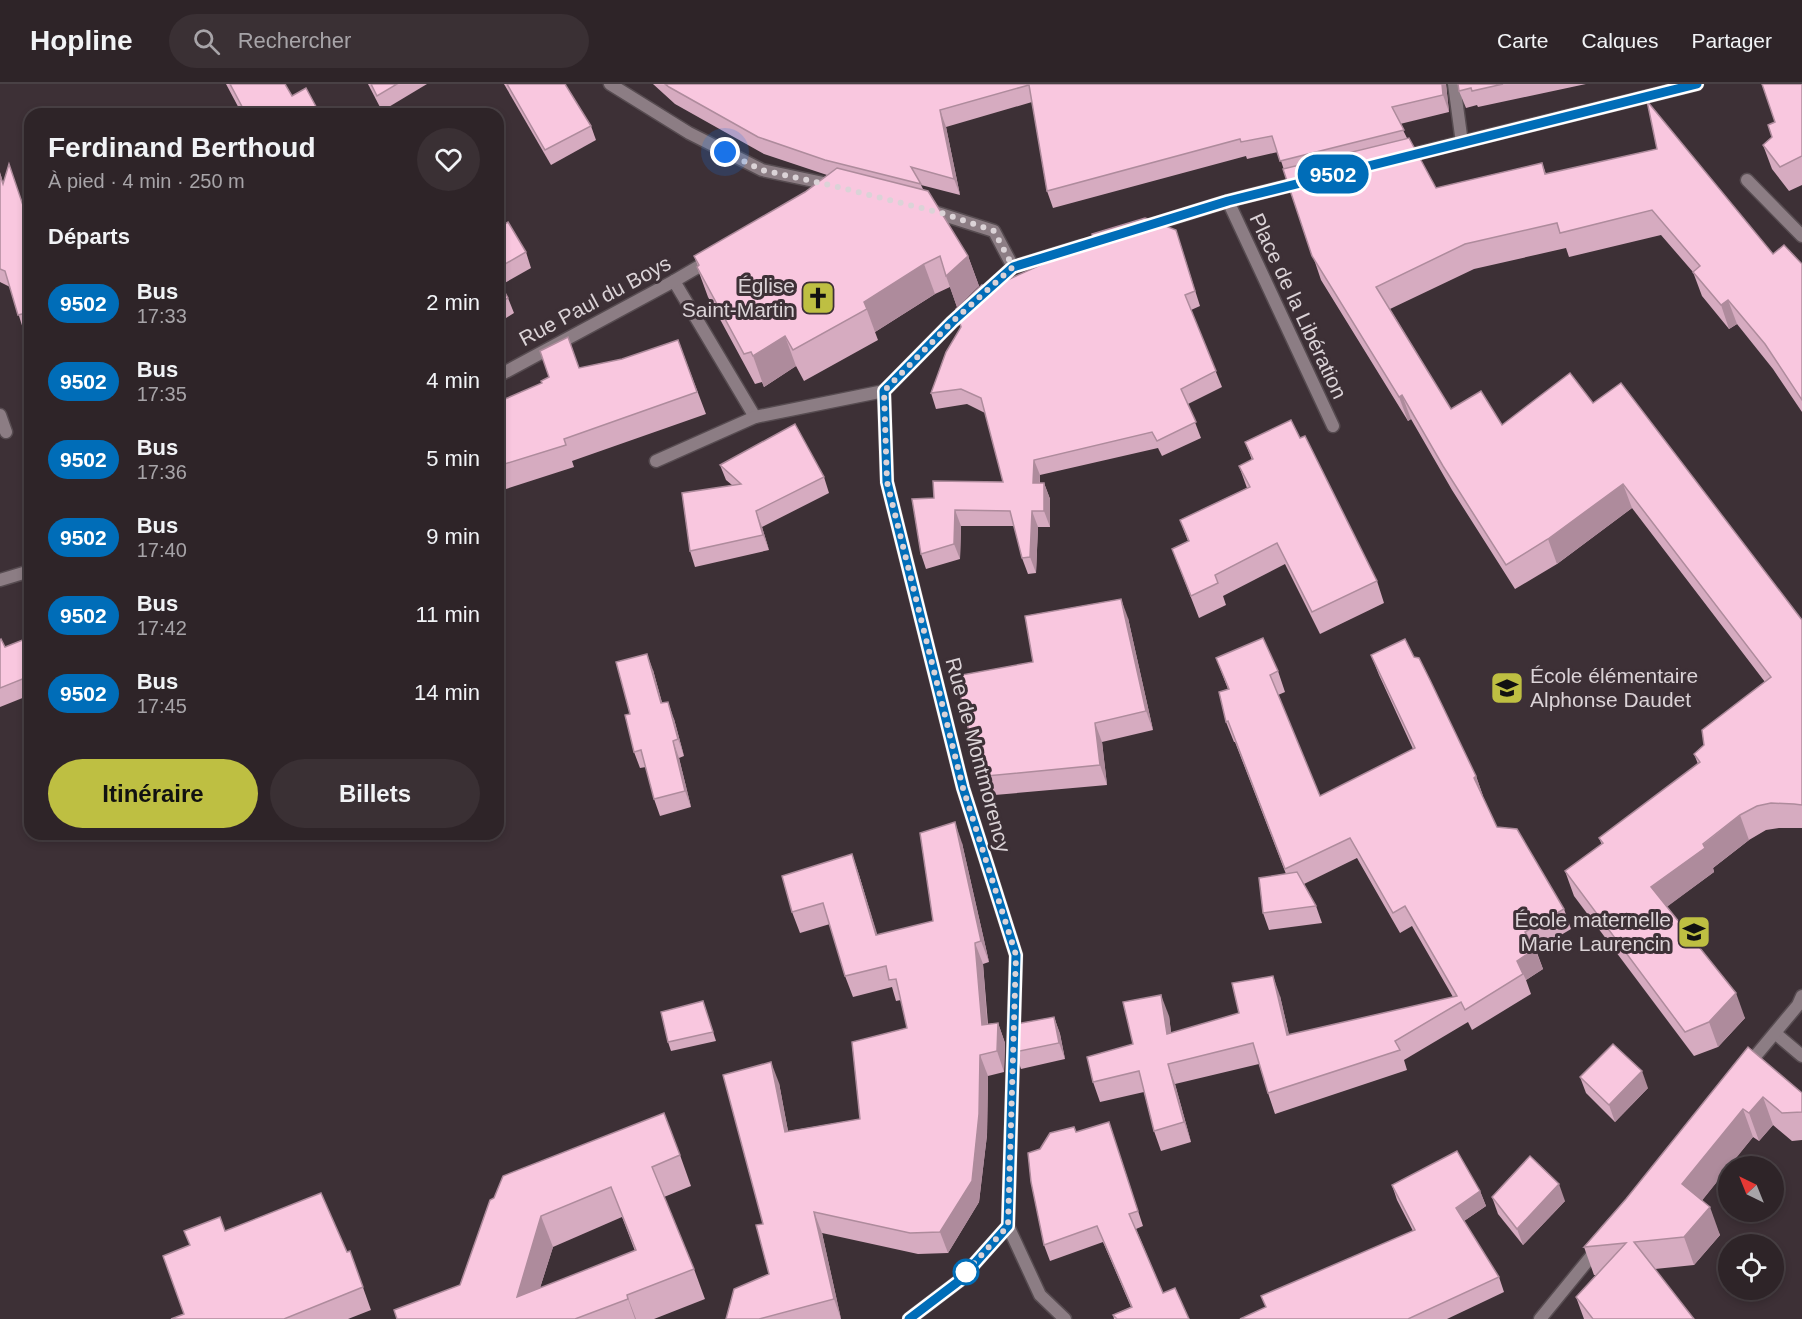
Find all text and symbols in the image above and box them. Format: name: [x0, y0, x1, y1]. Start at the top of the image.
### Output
search box: [169, 14, 589, 68]
text: Hopline: [30, 25, 133, 56]
icon: search: [190, 25, 223, 58]
text: Rechercher: [238, 28, 351, 53]
text: Carte: [1497, 29, 1548, 52]
text: Calques: [1581, 29, 1658, 52]
text: Partager: [1691, 29, 1772, 52]
button: heart: [417, 128, 480, 191]
text: Ferdinand Berthoud: [48, 132, 316, 163]
your location: [710, 137, 740, 167]
line badge: 9502: [1291, 154, 1375, 194]
text: 9502: [1310, 163, 1356, 186]
text: À pied · 4 min · 250 m: [48, 170, 245, 192]
street label: Place de la Libération: [1245, 209, 1352, 402]
text: Départs: [48, 224, 130, 249]
street label: Rue Paul du Boys: [515, 251, 674, 350]
place label: Église Saint-Martin: [682, 274, 795, 321]
text: Bus: [137, 279, 178, 304]
church icon: Église Saint-Martin: [800, 280, 836, 316]
text: 2 min: [426, 290, 480, 315]
text: 9502: [60, 292, 107, 315]
text: 17:33: [137, 305, 187, 327]
text: Bus: [137, 357, 178, 382]
text: 4 min: [426, 368, 480, 393]
text: 9502: [60, 370, 107, 393]
text: 17:35: [137, 383, 187, 405]
text: Bus: [137, 435, 178, 460]
text: 5 min: [426, 446, 480, 471]
text: 9502: [60, 448, 107, 471]
text: 17:36: [137, 461, 187, 483]
text: Bus: [137, 513, 178, 538]
text: 9 min: [426, 524, 480, 549]
text: 9502: [60, 526, 107, 549]
text: 17:40: [137, 539, 187, 561]
text: Bus: [137, 591, 178, 616]
text: 11 min: [416, 602, 480, 627]
text: 9502: [60, 604, 107, 627]
text: 17:42: [137, 617, 187, 639]
street label: Rue de Montmorency: [941, 655, 1016, 855]
place label: École élémentaire Alphonse Daudet: [1530, 664, 1698, 711]
text: Bus: [137, 669, 178, 694]
school or university icon: École élémentaire Alphonse Daudet: [1489, 670, 1525, 706]
text: 14 min: [414, 680, 480, 705]
text: 9502: [60, 682, 107, 705]
text: 17:45: [137, 695, 187, 717]
button: Itinéraire: [48, 759, 258, 828]
button: Billets: [270, 759, 480, 828]
place label: École maternelle Marie Laurencin: [1515, 908, 1671, 955]
school or university icon: École maternelle Marie Laurencin: [1676, 914, 1712, 950]
north arrow: [1718, 1156, 1784, 1222]
map controls: [1718, 1156, 1784, 1300]
button: locate: [1718, 1234, 1784, 1300]
unlabelled marker: [953, 1259, 979, 1285]

